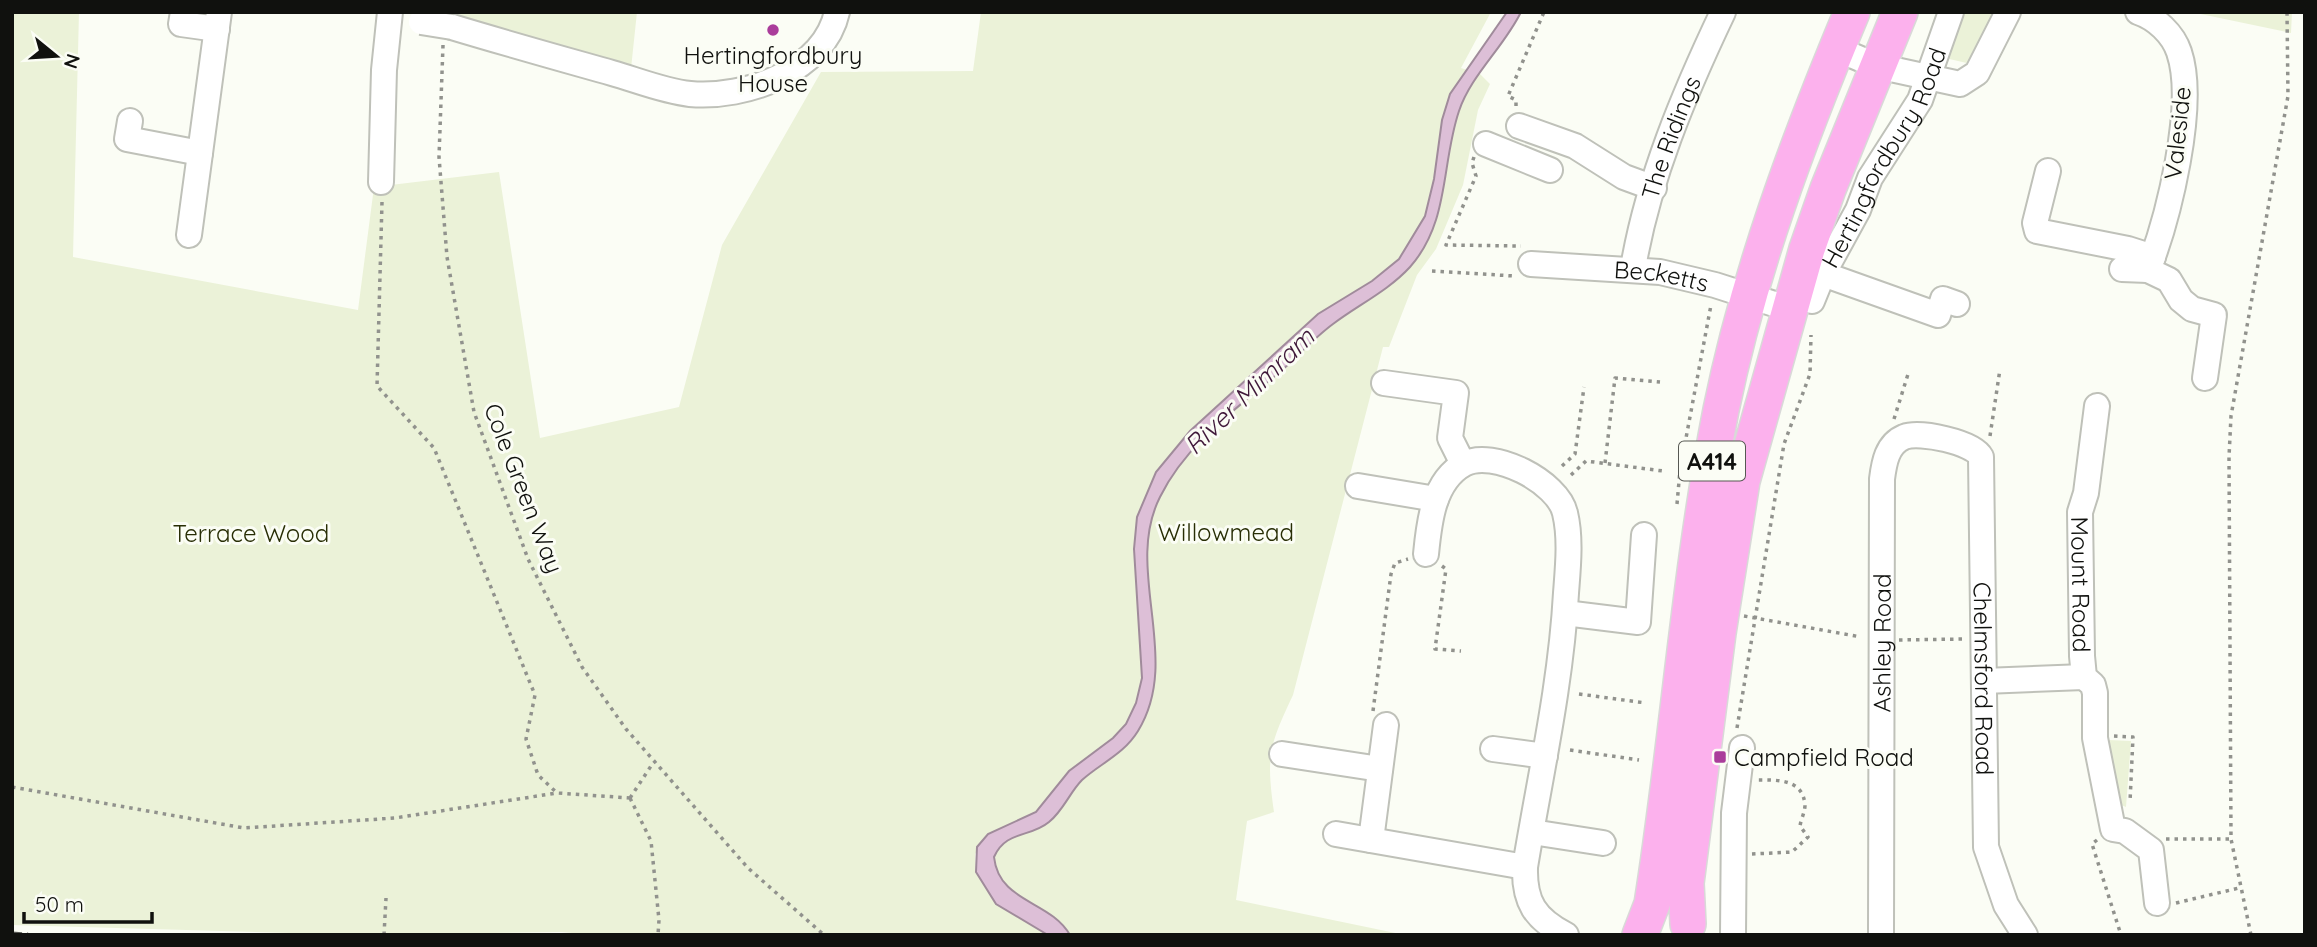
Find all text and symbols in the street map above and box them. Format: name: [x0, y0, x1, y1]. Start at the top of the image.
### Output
north arrow: [21, 21, 91, 91]
marker: Hertingfordbury House: [765, 22, 781, 38]
place label: Hertingfordbury House: [684, 40, 862, 98]
street label: Hertingfordbury Road: [1814, 44, 1952, 273]
text: N: [59, 51, 86, 72]
street label: The Ridings: [1635, 71, 1707, 203]
street label: Valeside: [2157, 85, 2197, 181]
street label: Becketts: [1613, 254, 1712, 298]
water label: River Mimram: [1177, 320, 1322, 461]
street label: Cole Green Way: [478, 399, 570, 577]
road number: A414: [1679, 442, 1745, 481]
street label: Mount Road: [2065, 516, 2097, 653]
park label: Willowmead: [1158, 517, 1294, 547]
park label: Terrace Wood: [173, 518, 329, 548]
street label: Ashley Road: [1866, 573, 1897, 713]
street label: Chelmsford Road: [1968, 582, 2000, 775]
place label: Campfield Road: [1734, 742, 1914, 772]
marker: Campfield Road: [1712, 749, 1728, 765]
scale bar: [24, 880, 152, 924]
text: 50 m: [35, 891, 84, 917]

